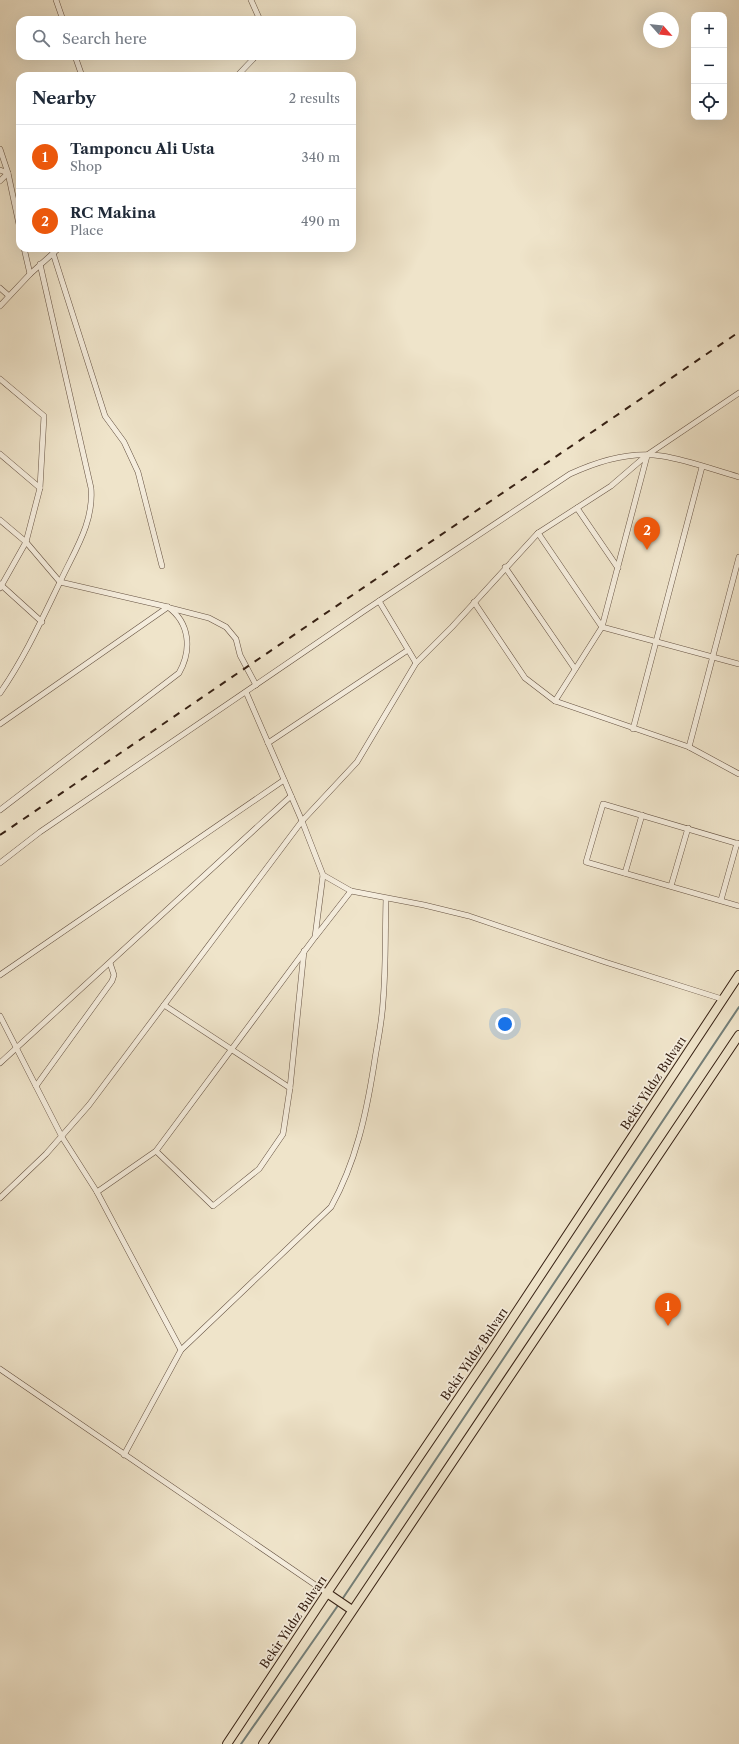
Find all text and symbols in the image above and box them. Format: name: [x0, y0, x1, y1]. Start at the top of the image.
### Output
north arrow: [643, 12, 679, 48]
map controls: [691, 12, 727, 120]
button: +: [691, 12, 727, 48]
search box: [16, 16, 356, 60]
icon: search: [30, 27, 52, 49]
text: Search here: [62, 29, 147, 48]
button: −: [691, 48, 727, 84]
button: locate: [691, 84, 727, 120]
text: Nearby: [32, 88, 96, 108]
text: 2 results: [289, 90, 340, 106]
text: Tamponcu Ali Usta: [70, 139, 215, 158]
text: 1: [42, 149, 48, 165]
text: 340 m: [302, 149, 340, 165]
text: Shop: [70, 158, 102, 174]
text: RC Makina: [70, 203, 156, 222]
text: 2: [41, 213, 49, 229]
text: 490 m: [301, 213, 340, 229]
text: Place: [70, 222, 103, 238]
pin: 2: [634, 517, 660, 550]
your location: [495, 1014, 515, 1034]
street label: Bekir Yıldız Bulvarı: [617, 1033, 689, 1133]
pin: 1: [655, 1293, 681, 1326]
street label: Bekir Yıldız Bulvarı: [437, 1304, 511, 1403]
street label: Bekir Yıldız Bulvarı: [256, 1572, 330, 1671]

